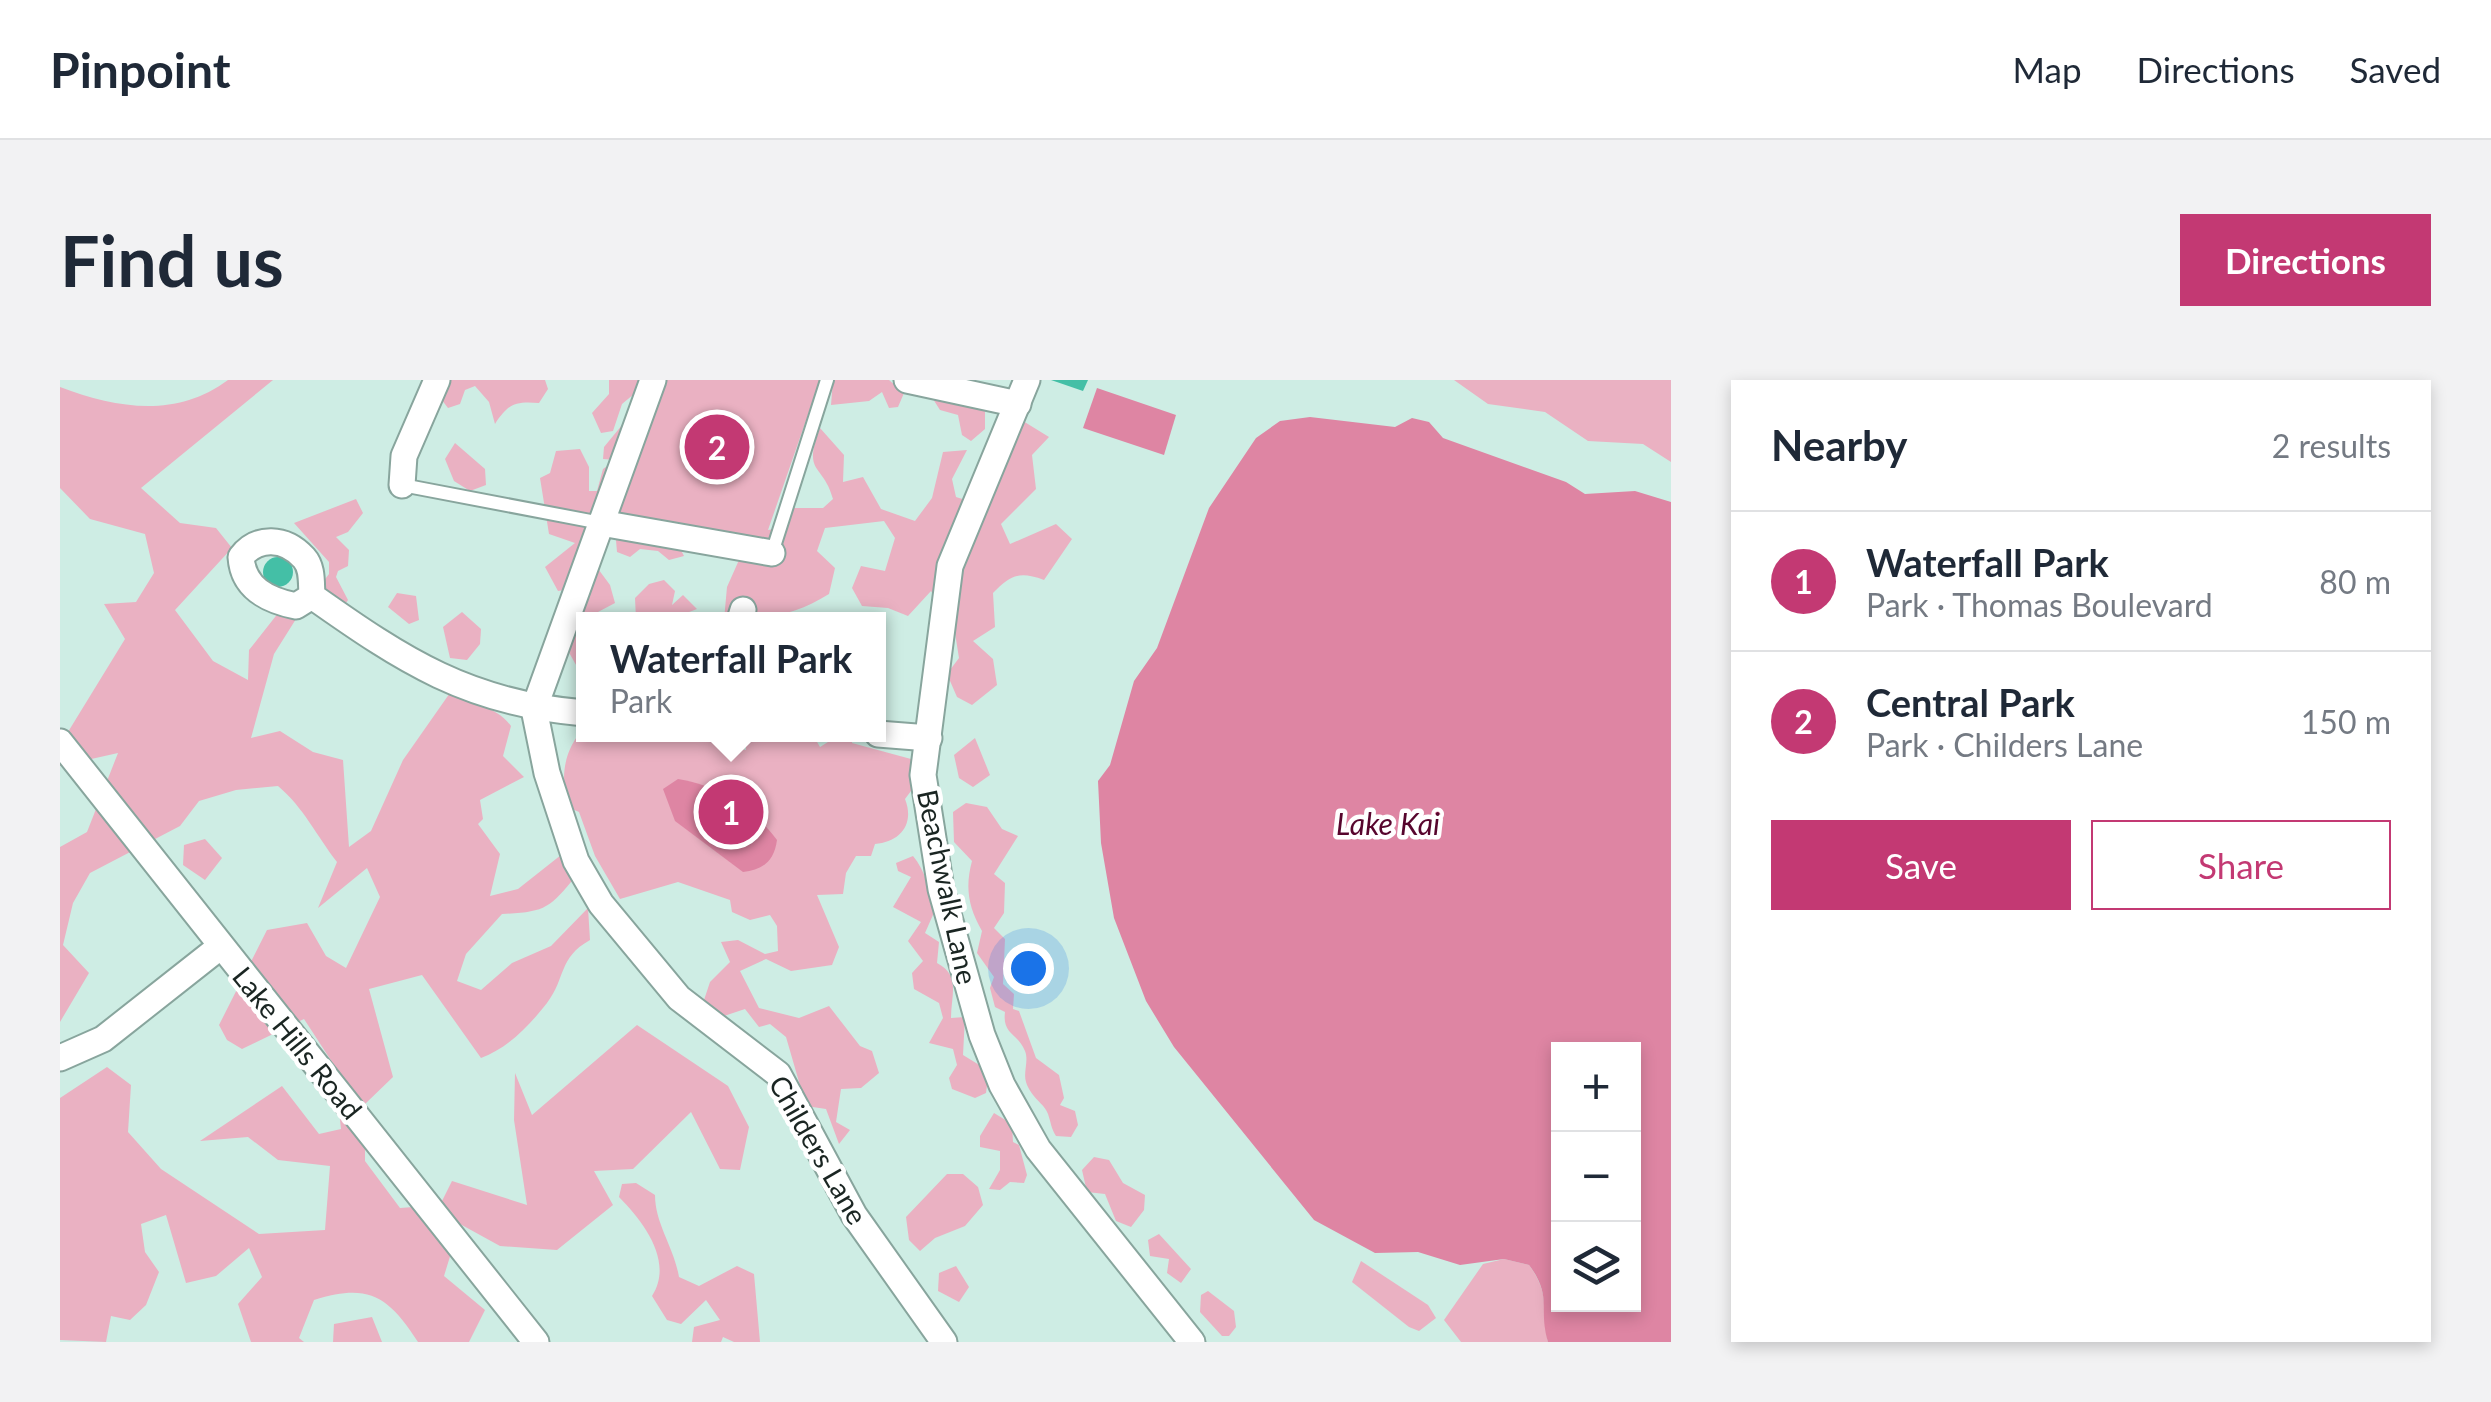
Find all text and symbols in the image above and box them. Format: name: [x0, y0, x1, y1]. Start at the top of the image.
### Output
text: Pinpoint: [50, 41, 231, 98]
text: Map: [2013, 48, 2082, 90]
text: Directions: [2137, 48, 2295, 90]
text: Saved: [2350, 48, 2441, 90]
button: Directions: [2180, 214, 2431, 306]
text: Find us: [60, 218, 284, 302]
pin: 2: [684, 410, 750, 484]
text: Nearby: [1771, 420, 1908, 470]
text: 2 results: [2272, 426, 2391, 465]
text: Waterfall Park: [1866, 539, 2109, 585]
text: 1: [1794, 562, 1813, 601]
text: 80 m: [2319, 562, 2391, 601]
text: Park · Thomas Boulevard: [1866, 585, 2213, 624]
popup: [576, 612, 886, 742]
text: Waterfall Park: [610, 635, 852, 681]
text: Central Park: [1866, 679, 2075, 725]
text: Park: [610, 681, 672, 720]
text: 2: [1794, 702, 1813, 741]
text: 150 m: [2301, 702, 2391, 741]
text: Park · Childers Lane: [1866, 725, 2143, 764]
pin: 1: [698, 774, 764, 850]
street label: Beachwalk Lane: [911, 786, 985, 987]
water label: Lake Kai: [1336, 805, 1440, 841]
button: Save: [1771, 820, 2071, 910]
button: Share: [2091, 820, 2391, 910]
your location: [1003, 943, 1054, 994]
street label: Lake Hills Road: [226, 959, 370, 1125]
map controls: [1551, 1042, 1641, 1312]
button: +: [1551, 1042, 1641, 1132]
street label: Childers Lane: [763, 1069, 875, 1230]
button: −: [1551, 1132, 1641, 1222]
button: layers: [1551, 1222, 1641, 1312]

